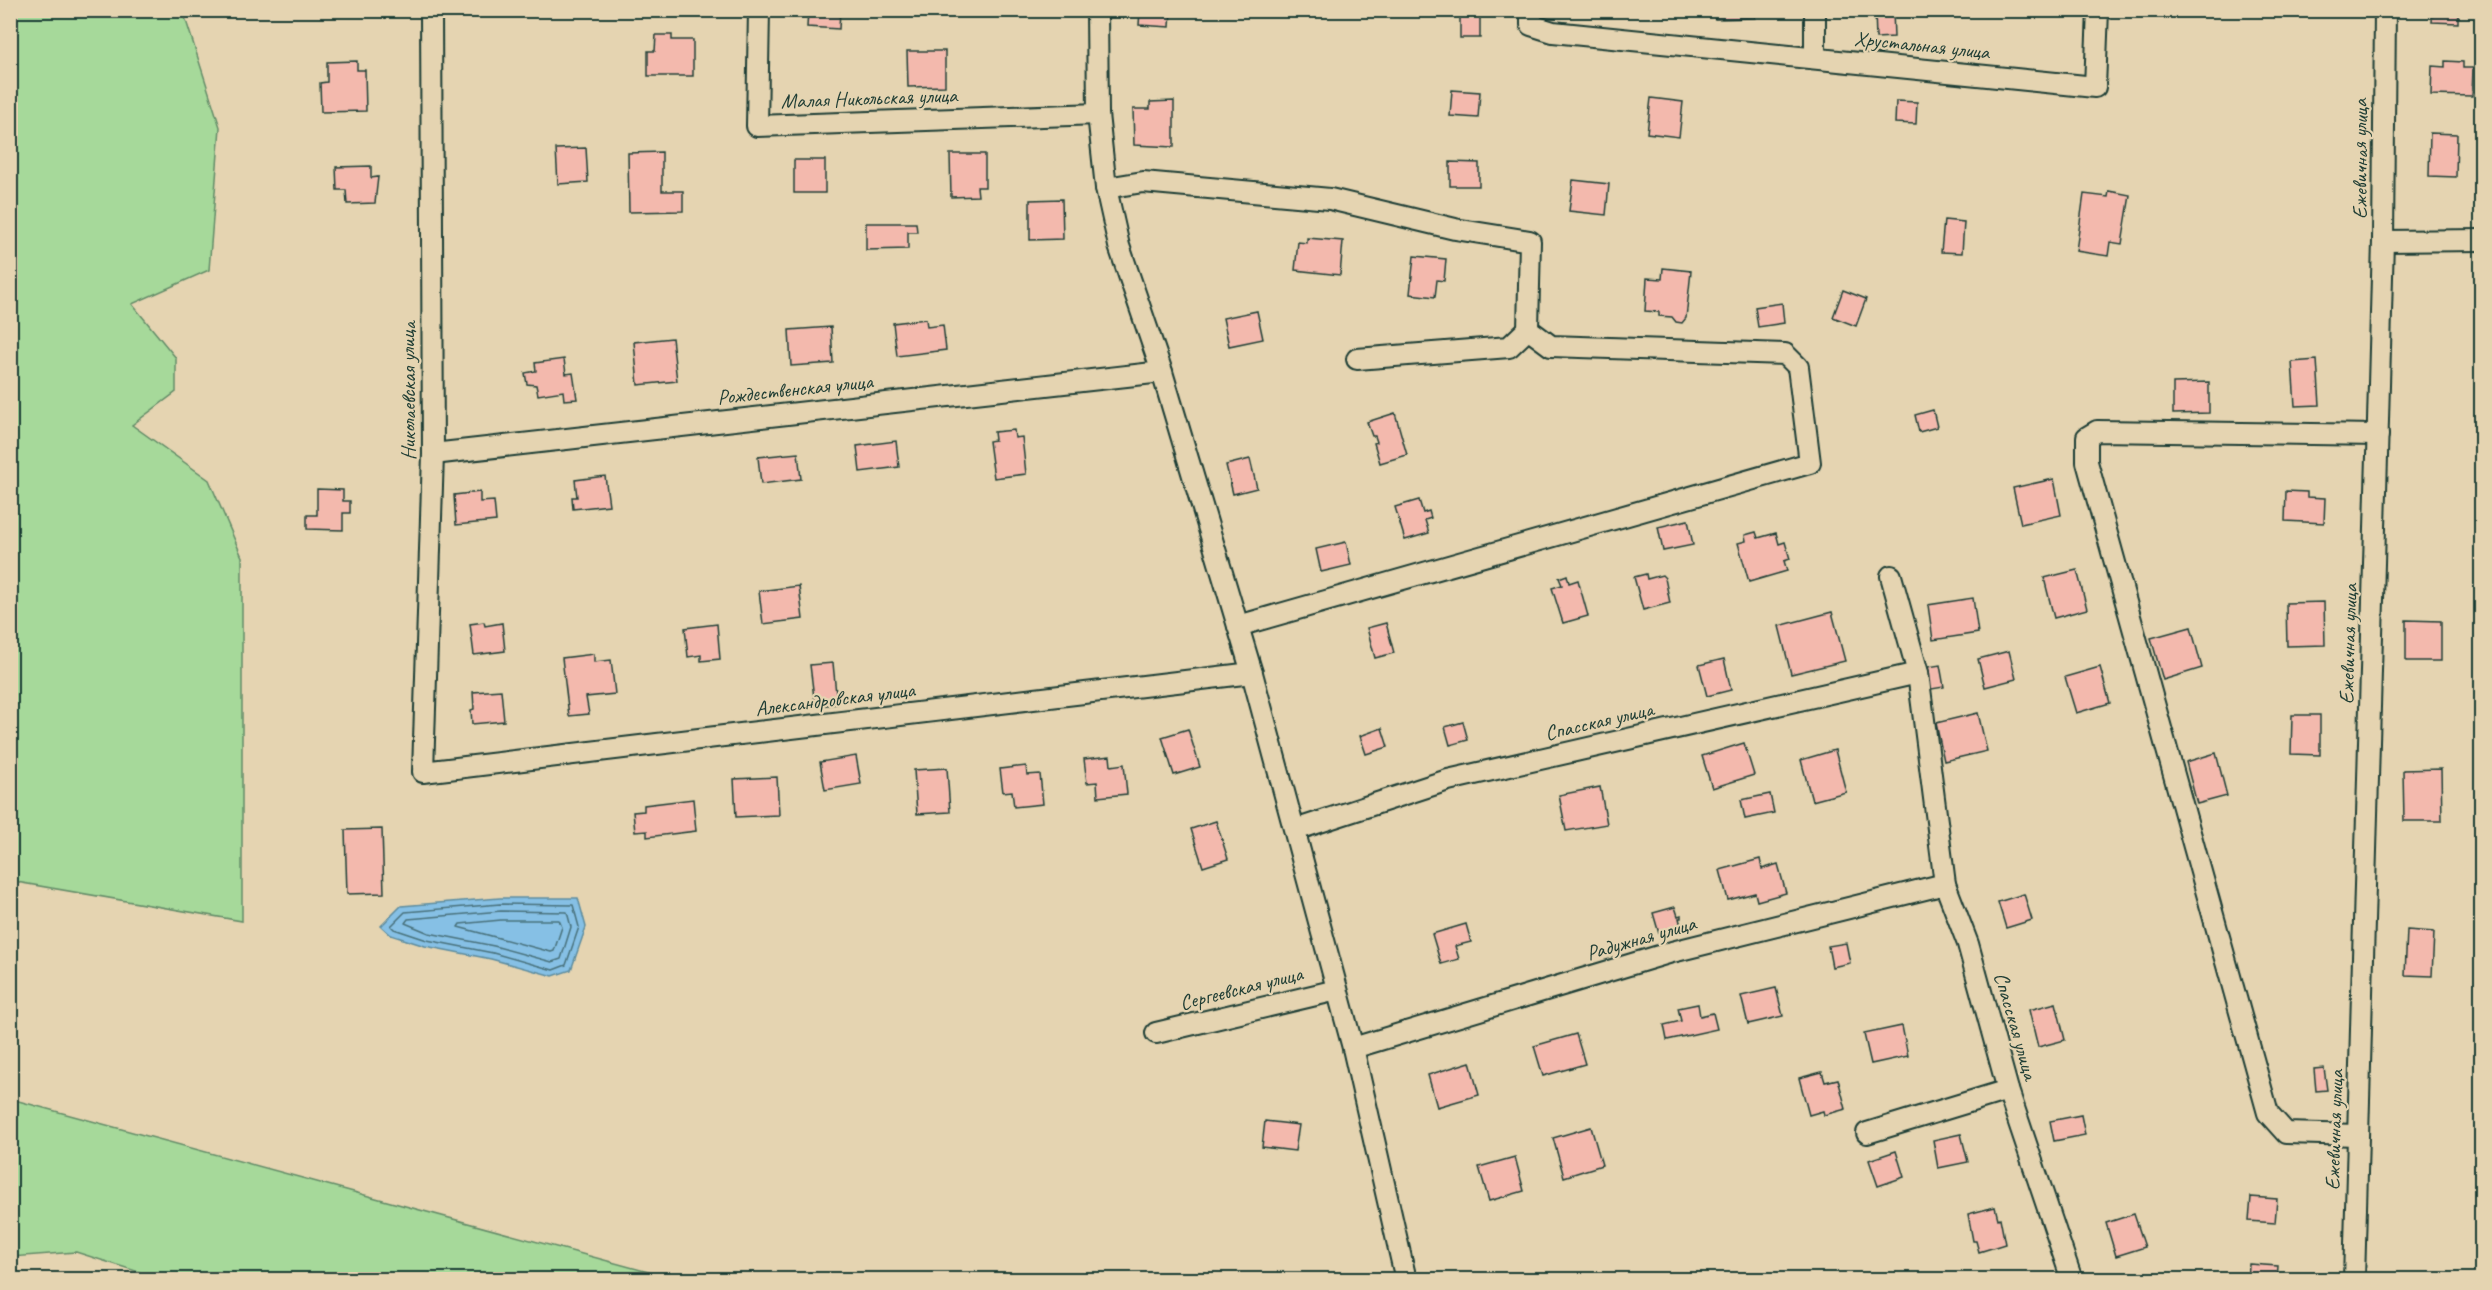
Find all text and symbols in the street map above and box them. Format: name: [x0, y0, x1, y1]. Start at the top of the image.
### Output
street label: Хрустальная улица: [1853, 25, 1993, 65]
street label: Малая Никольская улица: [780, 82, 959, 114]
street label: Ежевичная улица: [2347, 97, 2373, 219]
street label: Николаевская улица: [395, 319, 421, 460]
street label: Рождественская улица: [716, 368, 876, 410]
street label: Ежевичная улица: [2333, 582, 2363, 705]
street label: Александровская улица: [754, 676, 918, 722]
street label: Спасская улица: [1542, 695, 1658, 746]
street label: Радужная улица: [1583, 909, 1700, 966]
street label: Сергеевская улица: [1177, 960, 1307, 1016]
street label: Спасская улица: [1988, 969, 2044, 1085]
street label: Ежевичная улица: [2319, 1068, 2349, 1191]

